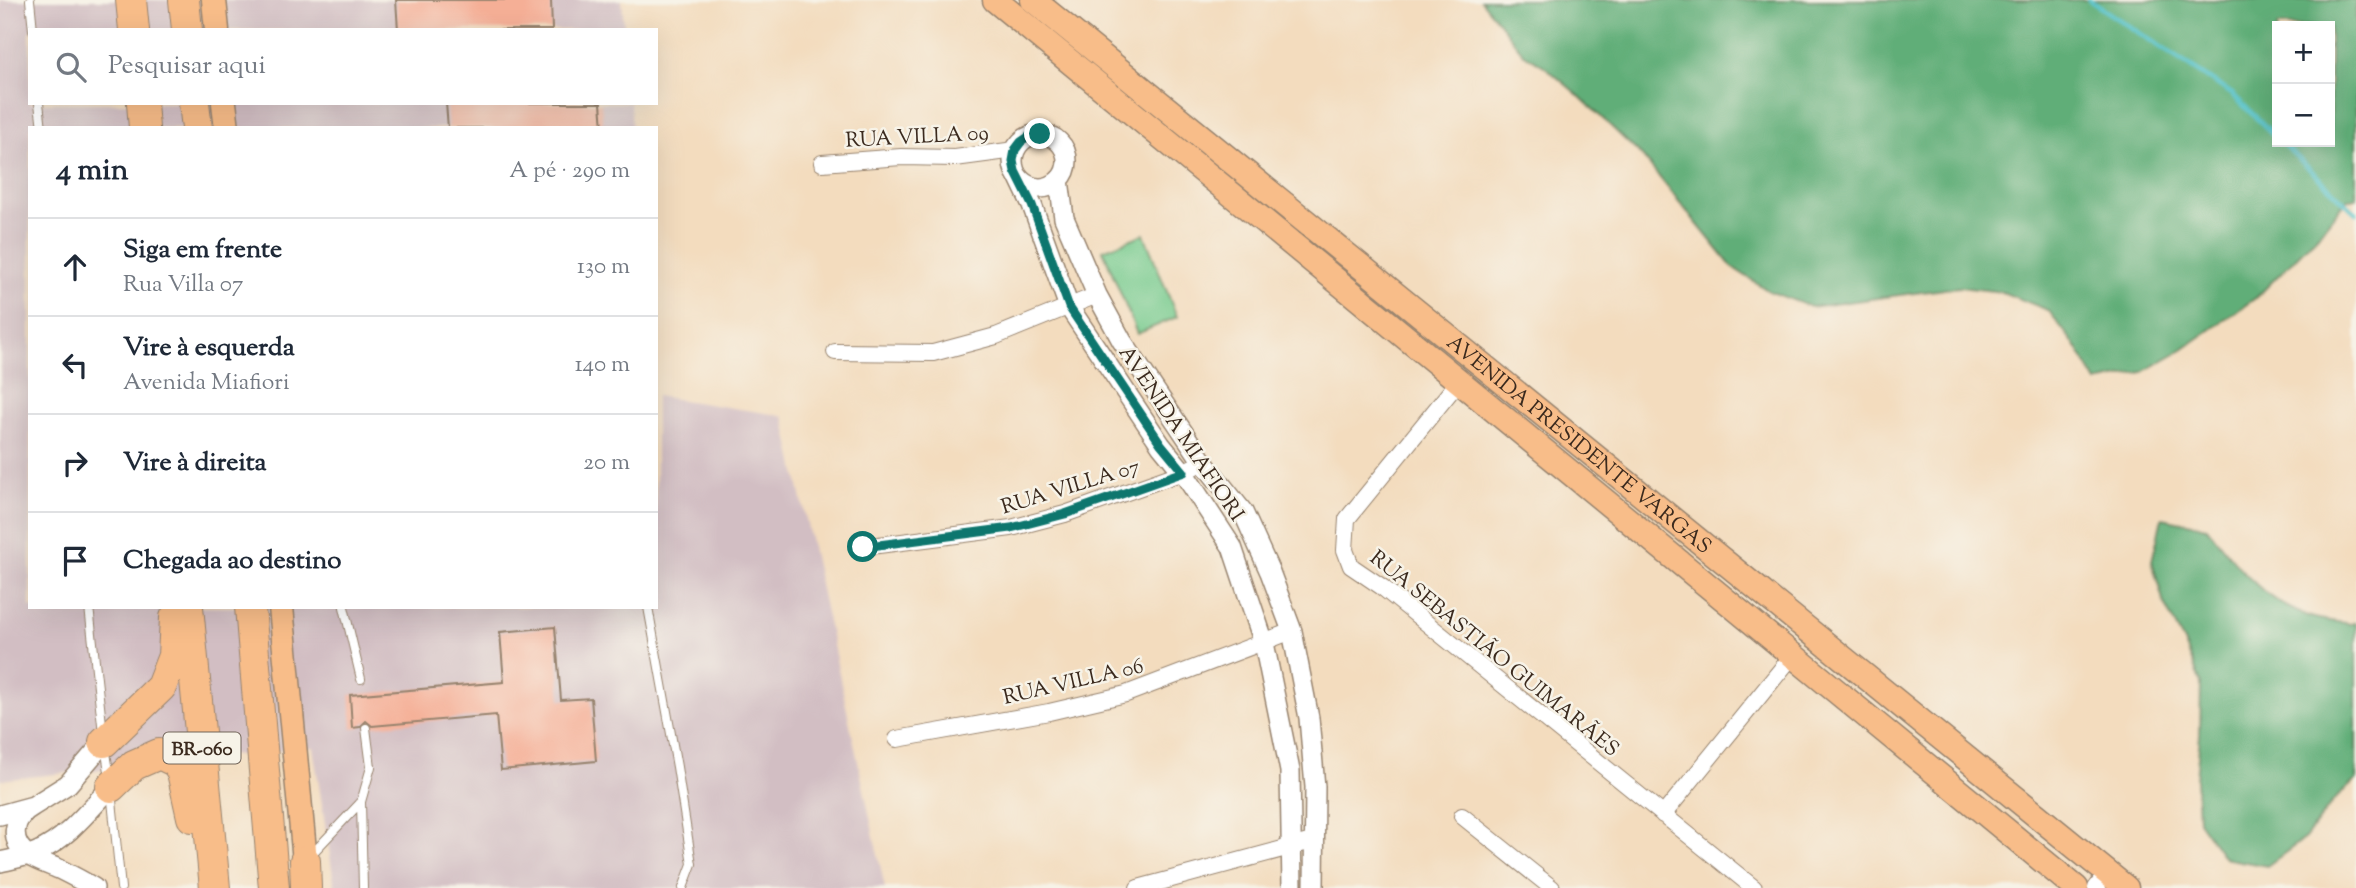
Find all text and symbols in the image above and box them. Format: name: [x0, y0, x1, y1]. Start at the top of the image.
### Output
map controls: [2272, 21, 2335, 147]
button: +: [2272, 21, 2335, 84]
search box: [28, 28, 658, 105]
icon: search: [52, 48, 90, 86]
text: Pesquisar aqui: [108, 48, 266, 85]
button: −: [2272, 84, 2335, 147]
route end: [1024, 118, 1055, 149]
street label: RUA VILLA 09: [845, 119, 989, 157]
text: 4 min: [56, 150, 129, 193]
text: A pé · 290 m: [509, 155, 630, 188]
text: Siga em frente: [123, 232, 282, 269]
icon: ahead: [56, 248, 94, 286]
text: 130 m: [577, 251, 630, 284]
text: Rua Villa 07: [123, 269, 243, 302]
street label: AVENIDA PRESIDENTE VARGAS: [1439, 329, 1717, 562]
text: Vire à esquerda: [123, 330, 295, 367]
street label: AVENIDA MIAFIORI: [1110, 340, 1250, 528]
icon: left: [56, 346, 94, 384]
text: 140 m: [575, 349, 630, 382]
text: Avenida Miafiori: [123, 367, 290, 400]
icon: right: [56, 444, 94, 482]
text: Vire à direita: [123, 445, 267, 482]
text: 20 m: [583, 447, 630, 480]
street label: RUA VILLA 07: [998, 452, 1144, 523]
route start: [847, 531, 878, 562]
icon: arrive: [56, 542, 94, 580]
text: Chegada ao destino: [123, 543, 341, 580]
street label: RUA SEBASTIÃO GUIMARÃES: [1363, 544, 1625, 765]
street label: RUA VILLA 06: [1000, 652, 1147, 714]
road number: BR-060: [164, 733, 241, 764]

